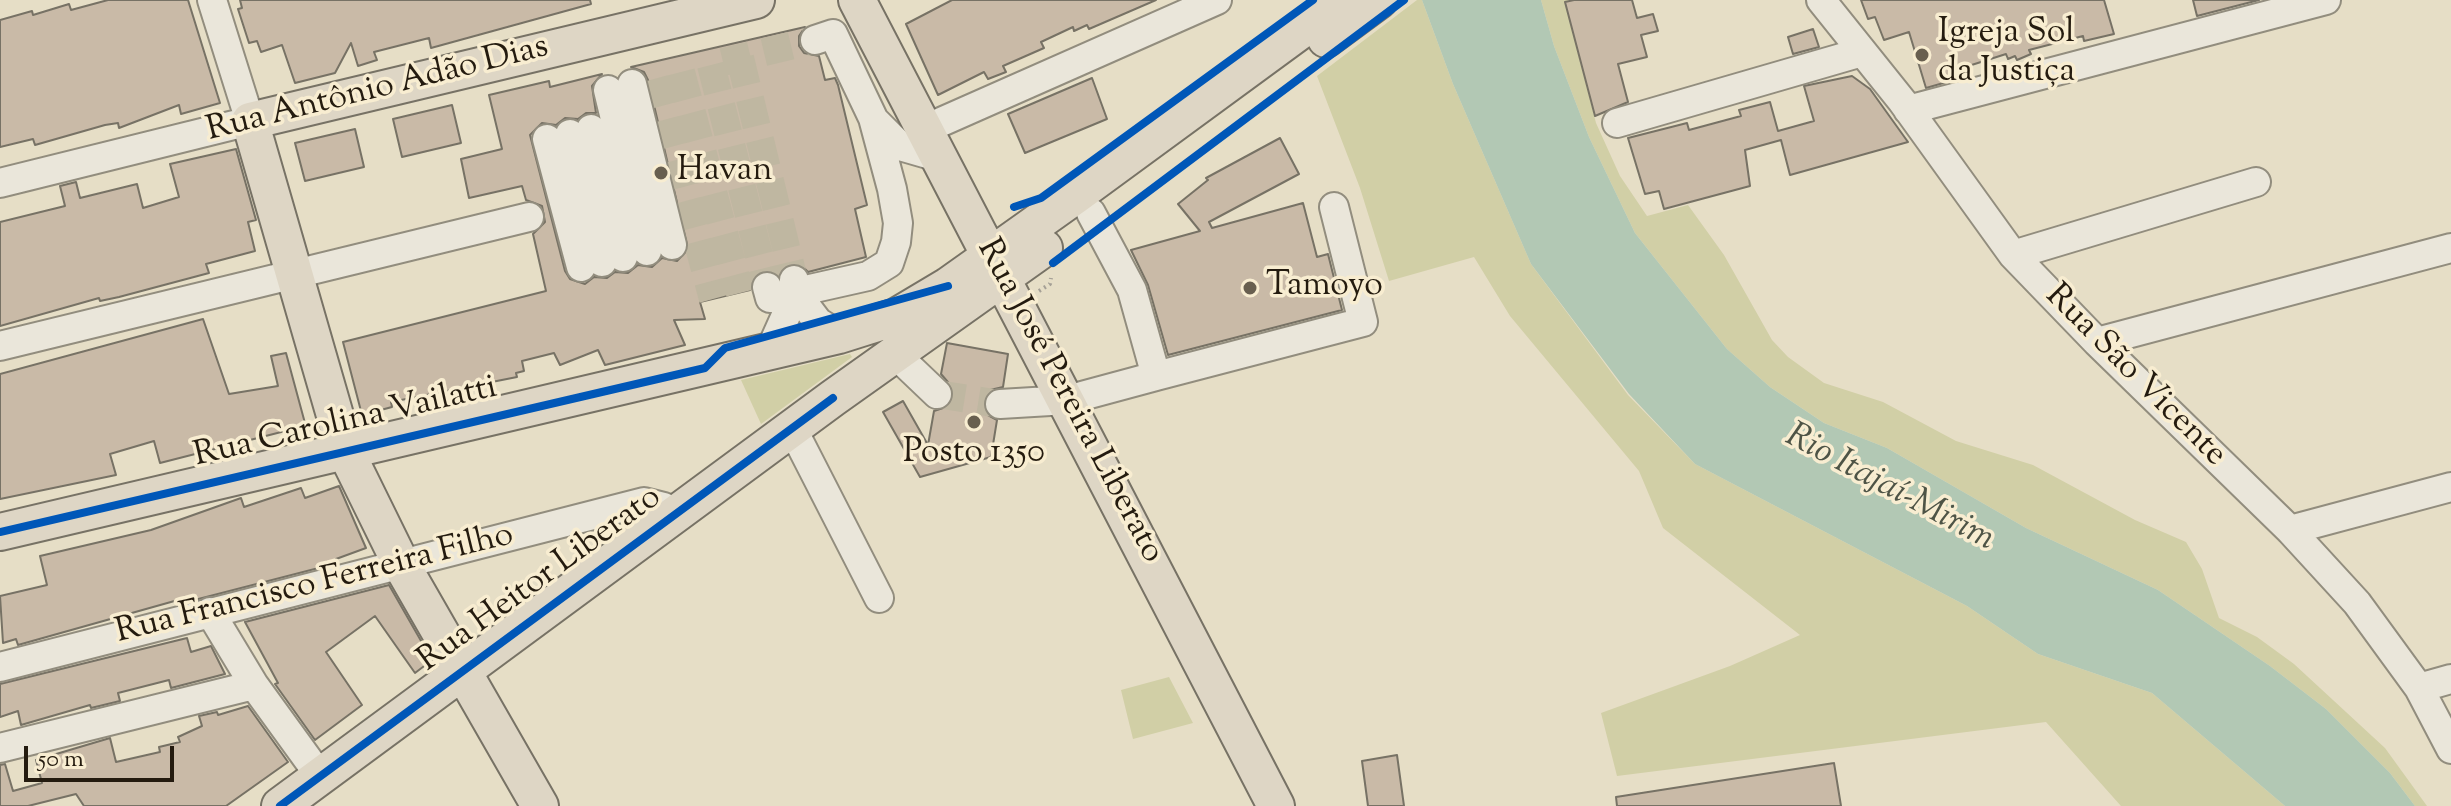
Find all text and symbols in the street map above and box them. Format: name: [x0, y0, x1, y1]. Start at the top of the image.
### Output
place label: Igreja Sol da Justiça: [1938, 15, 2075, 94]
street label: Rua Antônio Adão Dias: [203, 29, 553, 153]
marker: Igreja Sol da Justiça: [1913, 46, 1931, 64]
place label: Havan: [677, 153, 773, 193]
marker: Havan: [652, 164, 670, 182]
street label: Rua José Pereira Liberato: [965, 233, 1171, 571]
place label: Tamoyo: [1266, 268, 1383, 308]
street label: Rua São Vicente: [2035, 278, 2233, 476]
marker: Tamoyo: [1241, 279, 1259, 297]
street label: Rua Carolina Vailatti: [190, 369, 502, 479]
marker: Posto 1350: [965, 413, 983, 431]
water label: Rio Itajaí-Mirim: [1777, 417, 2001, 563]
place label: Posto 1350: [903, 435, 1045, 475]
street label: Rua Heitor Liberato: [411, 479, 671, 683]
street label: Rua Francisco Ferreira Filho: [112, 517, 518, 655]
scale bar: [28, 730, 178, 780]
text: 50 m: [38, 743, 84, 777]

